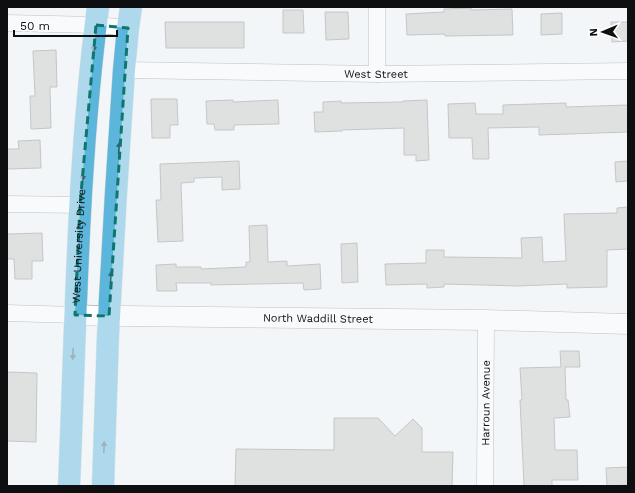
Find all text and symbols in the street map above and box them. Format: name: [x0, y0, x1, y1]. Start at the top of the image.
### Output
scale bar: [14, 12, 117, 38]
north arrow: [583, 12, 623, 52]
text: 50 m: [20, 19, 50, 33]
text: N: [587, 28, 600, 37]
one-way arrow: [91, 40, 97, 52]
street label: West Street: [344, 67, 408, 81]
one-way arrow: [115, 142, 122, 154]
one-way arrow: [79, 169, 86, 181]
street label: West University Drive: [70, 189, 88, 304]
one-way arrow: [107, 271, 114, 283]
street label: North Waddill Street: [263, 312, 373, 326]
one-way arrow: [70, 348, 76, 361]
street label: Harroun Avenue: [479, 360, 493, 446]
one-way arrow: [101, 441, 108, 453]

